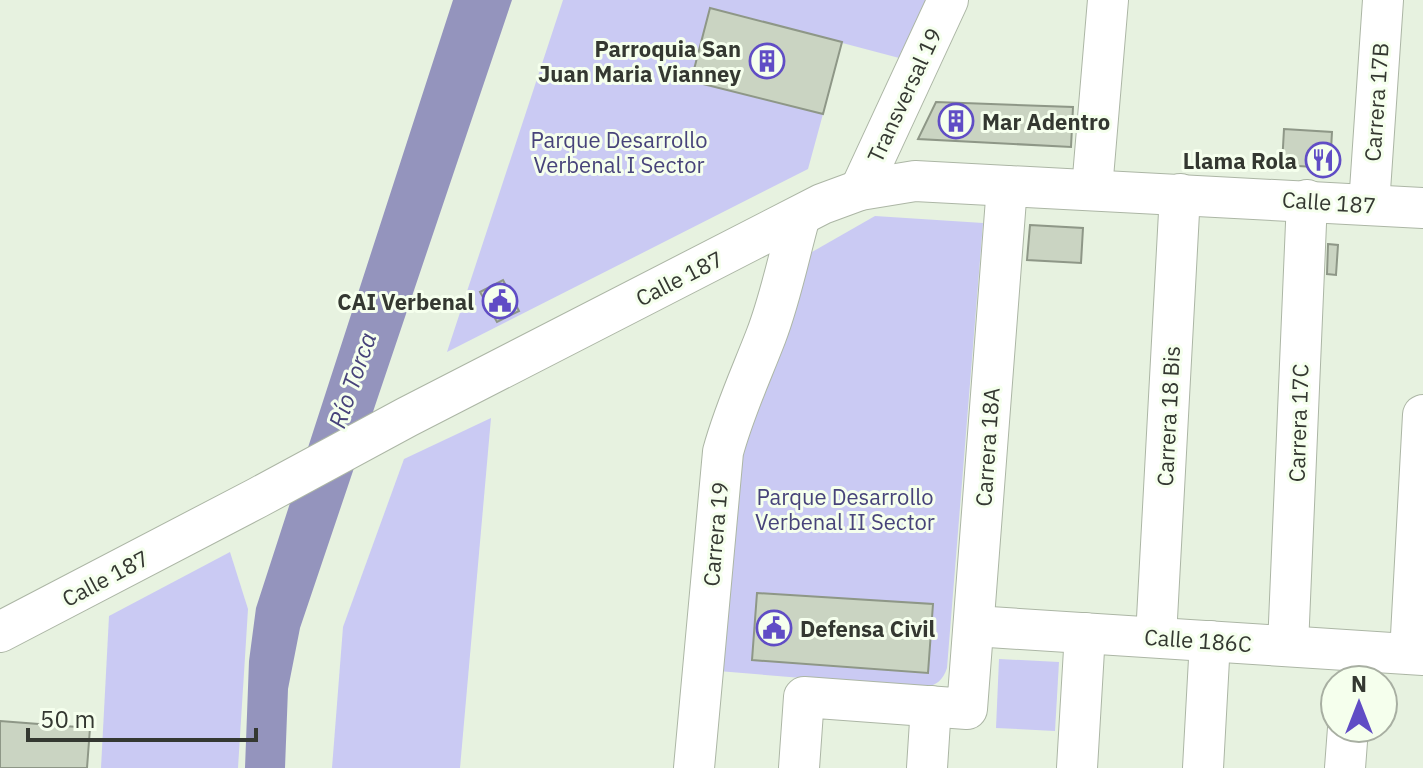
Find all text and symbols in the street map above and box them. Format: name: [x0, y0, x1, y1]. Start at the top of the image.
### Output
street label: Transversal 19: [860, 23, 948, 167]
place label: Parroquia San Juan Maria Vianney: [538, 34, 741, 88]
building icon: Parroquia San Juan Maria Vianney: [748, 42, 786, 80]
street label: Carrera 17B: [1357, 42, 1395, 162]
building icon: Mar Adentro: [937, 102, 975, 140]
place label: Mar Adentro: [982, 107, 1110, 136]
park label: Parque Desarrollo Verbenal I Sector: [530, 125, 708, 179]
restaurant icon: Llama Rola: [1304, 141, 1342, 179]
place label: Llama Rola: [1183, 146, 1297, 175]
street label: Calle 187: [1281, 184, 1377, 220]
street label: Calle 187: [630, 244, 728, 312]
public building icon: CAI Verbenal: [481, 282, 519, 320]
place label: CAI Verbenal: [337, 287, 474, 316]
water label: Río Torca: [321, 328, 383, 432]
street label: Carrera 18 Bis: [1150, 345, 1186, 487]
street label: Carrera 17C: [1281, 363, 1315, 483]
street label: Carrera 18A: [968, 387, 1006, 507]
street label: Carrera 19: [696, 481, 734, 587]
park label: Parque Desarrollo Verbenal II Sector: [755, 482, 935, 536]
street label: Calle 187: [57, 543, 153, 613]
public building icon: Defensa Civil: [755, 609, 793, 647]
place label: Defensa Civil: [800, 614, 936, 643]
street label: Calle 186C: [1143, 622, 1253, 658]
north arrow: [1319, 664, 1399, 744]
text: N: [1351, 669, 1367, 698]
scale bar: [28, 692, 256, 742]
text: 50 m: [40, 703, 95, 735]

